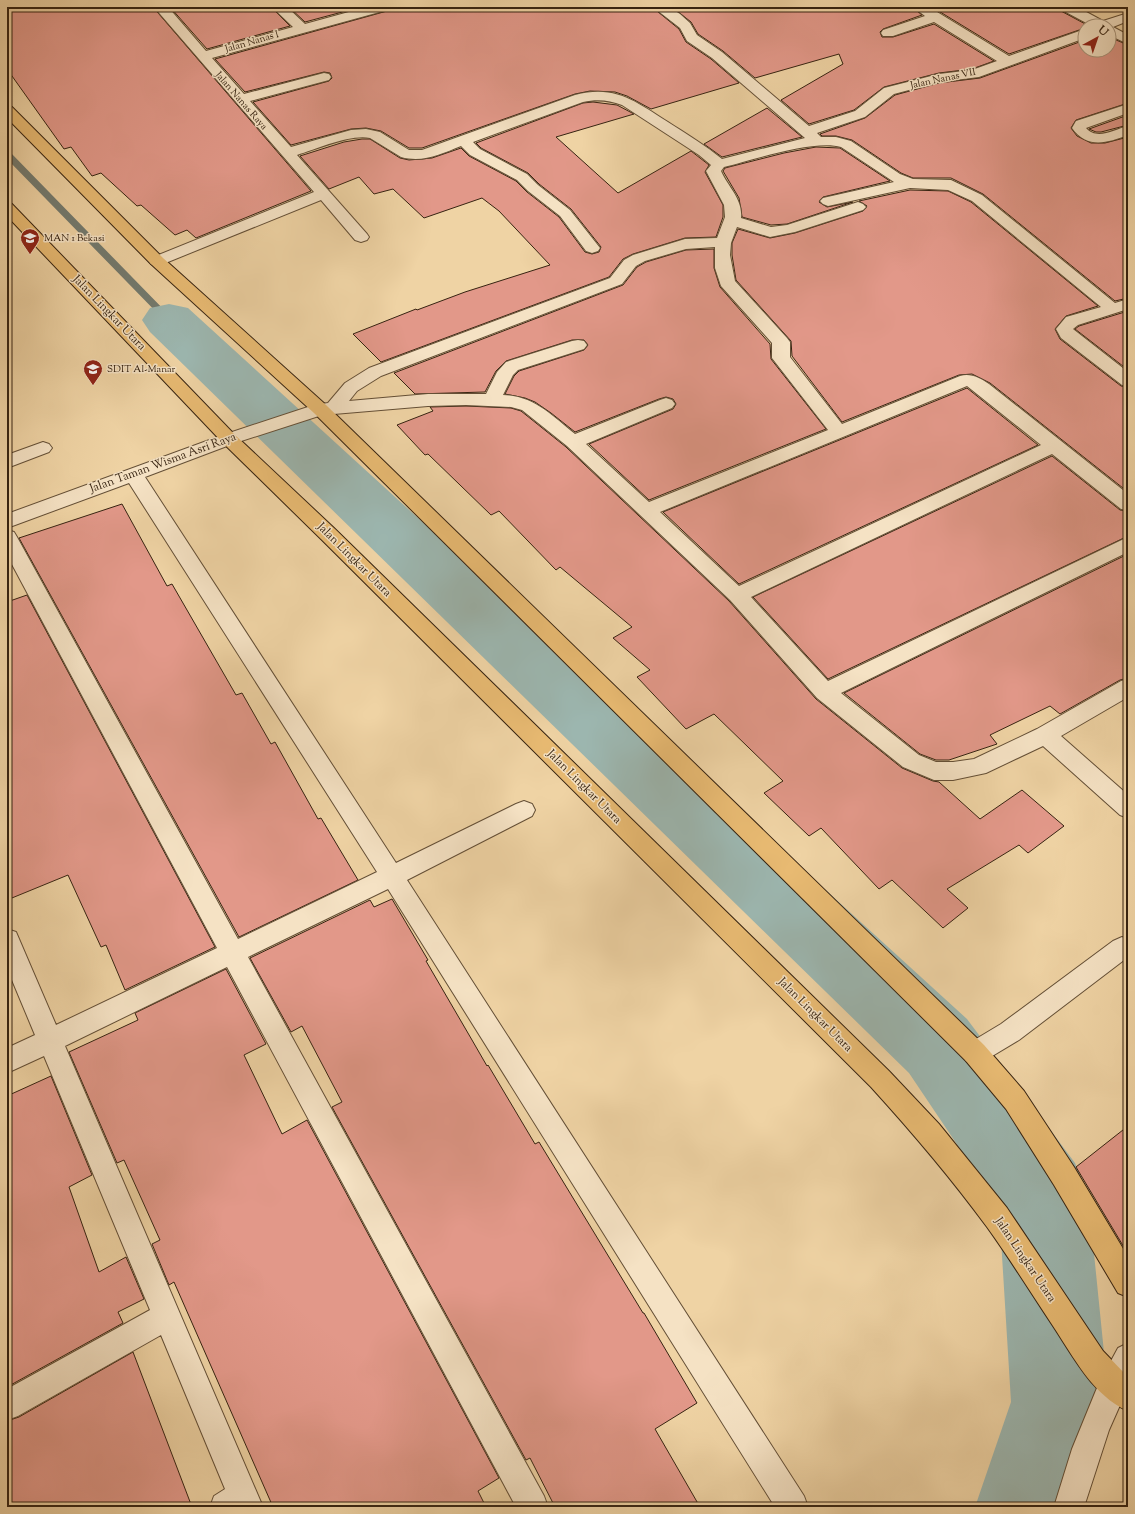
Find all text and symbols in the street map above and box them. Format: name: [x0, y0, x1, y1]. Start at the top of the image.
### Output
north arrow: [1077, 18, 1117, 58]
text: U: [1093, 21, 1111, 40]
street label: Jalan Nanas I: [222, 27, 281, 57]
street label: Jalan Nanas VII: [908, 65, 978, 93]
street label: Jalan Nanas Raya: [211, 68, 271, 134]
school or university icon: MAN 1 Bekasi: [19, 227, 41, 255]
place label: MAN 1 Bekasi: [44, 231, 105, 246]
street label: Jalan Lingkar Utara: [67, 270, 150, 355]
school or university icon: SDIT Al-Manar: [82, 358, 104, 386]
place label: SDIT Al-Manar: [107, 362, 176, 377]
street label: Jalan Taman Wisma Asri Raya: [86, 428, 239, 498]
street label: Jalan Lingkar Utara: [312, 518, 396, 602]
street label: Jalan Lingkar Utara: [542, 745, 626, 829]
street label: Jalan Lingkar Utara: [773, 973, 857, 1057]
street label: Jalan Lingkar Utara: [989, 1213, 1060, 1307]

